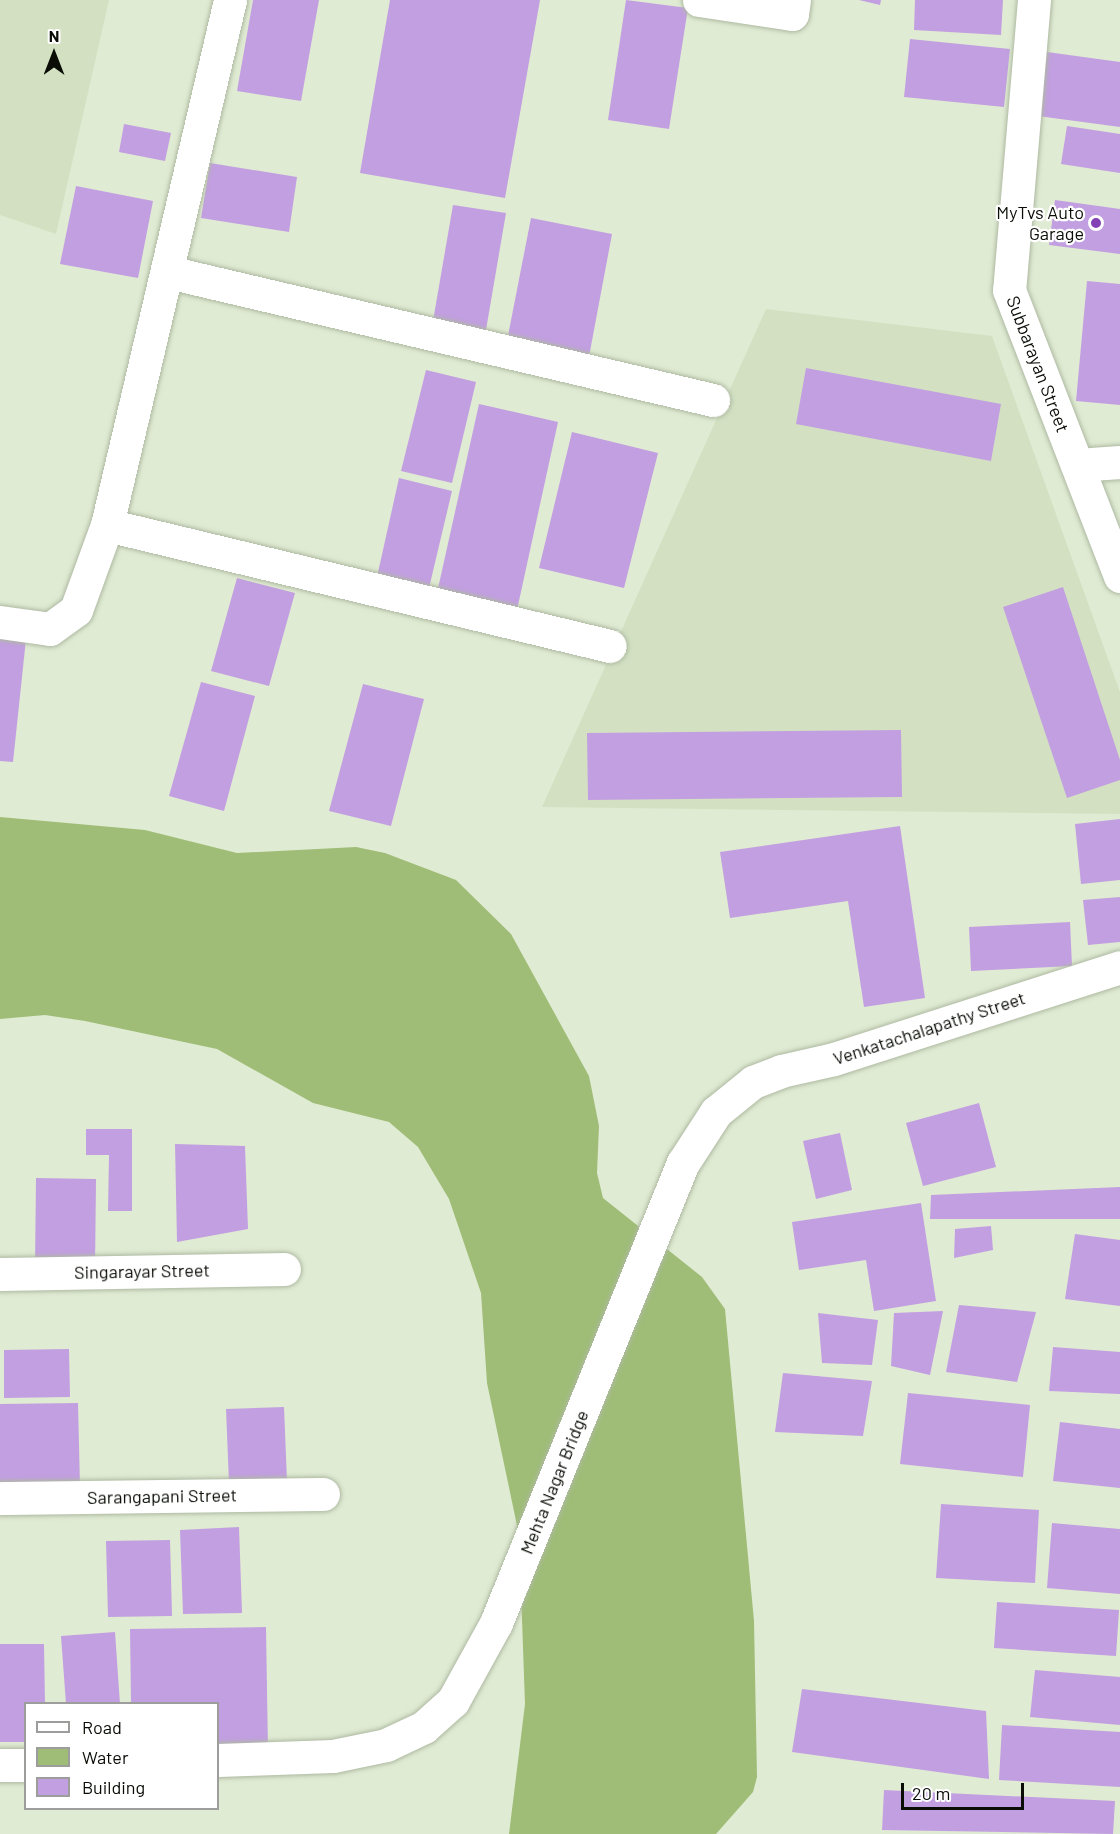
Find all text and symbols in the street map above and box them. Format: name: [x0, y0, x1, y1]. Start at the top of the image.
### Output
north arrow: [24, 24, 84, 84]
text: N: [49, 26, 59, 45]
place label: MyTvs Auto Garage: [996, 202, 1084, 244]
marker: MyTvs Auto Garage: [1089, 216, 1103, 230]
street label: Subbarayan Street: [1002, 293, 1074, 435]
street label: Venkatachalapathy Street: [830, 987, 1028, 1069]
street label: Singarayar Street: [74, 1259, 210, 1283]
street label: Mehta Nagar Bridge: [515, 1407, 593, 1557]
street label: Sarangapani Street: [87, 1484, 237, 1508]
legend: [24, 1702, 219, 1810]
text: Road: [82, 1716, 122, 1738]
text: Water: [82, 1746, 129, 1768]
scale bar: [904, 1771, 1027, 1809]
text: Building: [82, 1776, 145, 1798]
text: 20 m: [912, 1782, 950, 1804]

